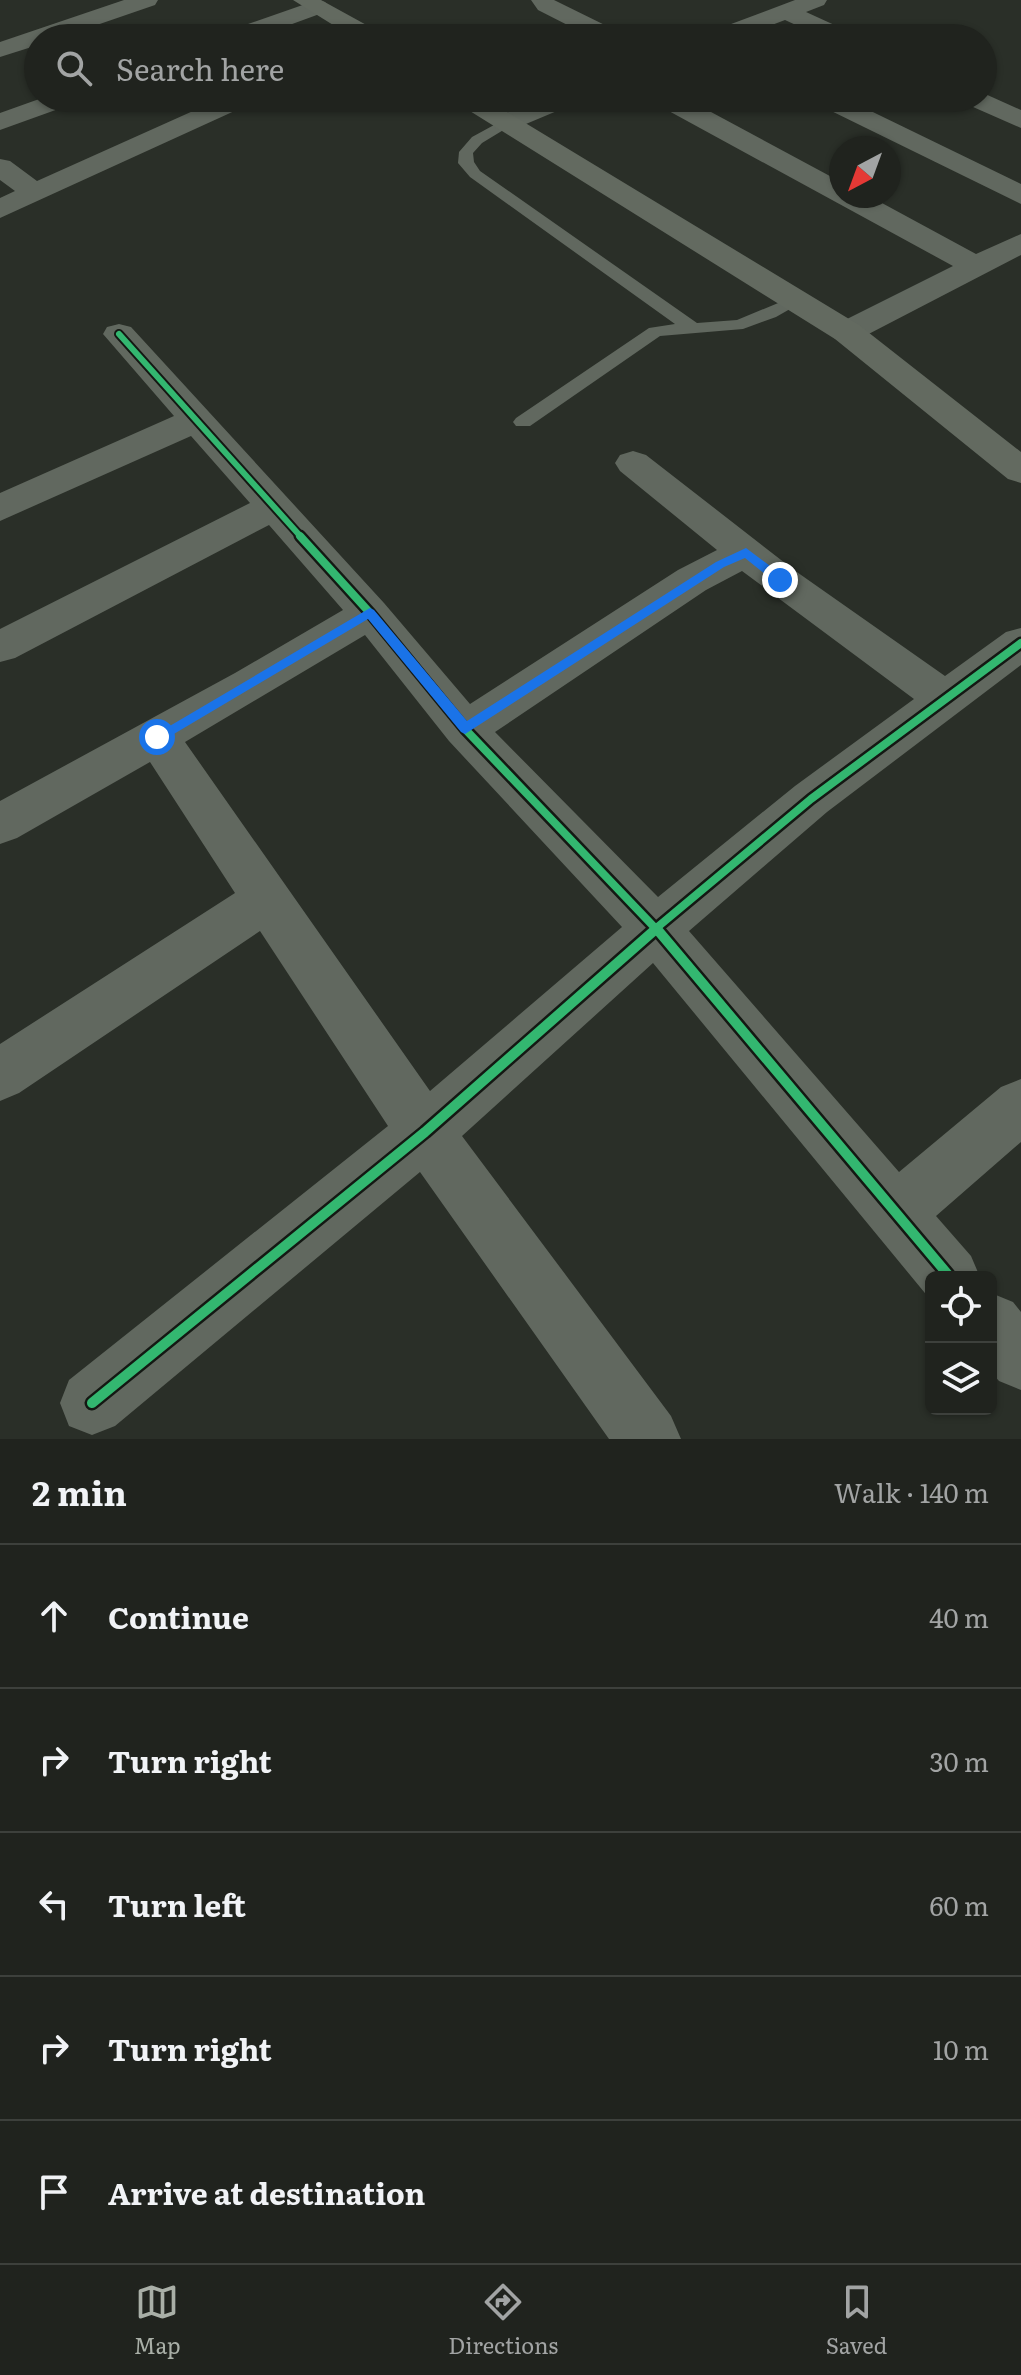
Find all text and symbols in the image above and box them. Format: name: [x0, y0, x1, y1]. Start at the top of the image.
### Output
search box: [24, 24, 997, 112]
icon: search: [52, 46, 96, 90]
text: Search here: [116, 46, 284, 90]
north arrow: [829, 136, 901, 208]
route end: [762, 562, 798, 598]
route start: [139, 719, 175, 755]
map controls: [925, 1271, 997, 1415]
button: locate: [925, 1271, 997, 1343]
button: layers: [925, 1343, 997, 1415]
text: 2 min: [32, 1466, 127, 1516]
text: Walk · 140 m: [834, 1472, 989, 1511]
icon: ahead: [32, 1594, 76, 1638]
text: Continue: [108, 1594, 249, 1638]
text: 40 m: [929, 1597, 989, 1636]
icon: right: [32, 1738, 76, 1782]
text: Turn right: [108, 1738, 272, 1782]
text: 30 m: [929, 1741, 989, 1780]
icon: left: [32, 1882, 76, 1926]
text: Turn left: [108, 1882, 246, 1926]
text: 60 m: [930, 1885, 989, 1924]
icon: right: [32, 2026, 76, 2070]
text: Turn right: [108, 2026, 272, 2070]
text: 10 m: [933, 2029, 989, 2068]
icon: arrive: [32, 2170, 76, 2214]
text: Arrive at destination: [108, 2170, 425, 2214]
tab: Map: [134, 2280, 181, 2361]
tab: Directions: [448, 2280, 558, 2361]
tab: Saved: [826, 2280, 887, 2361]

